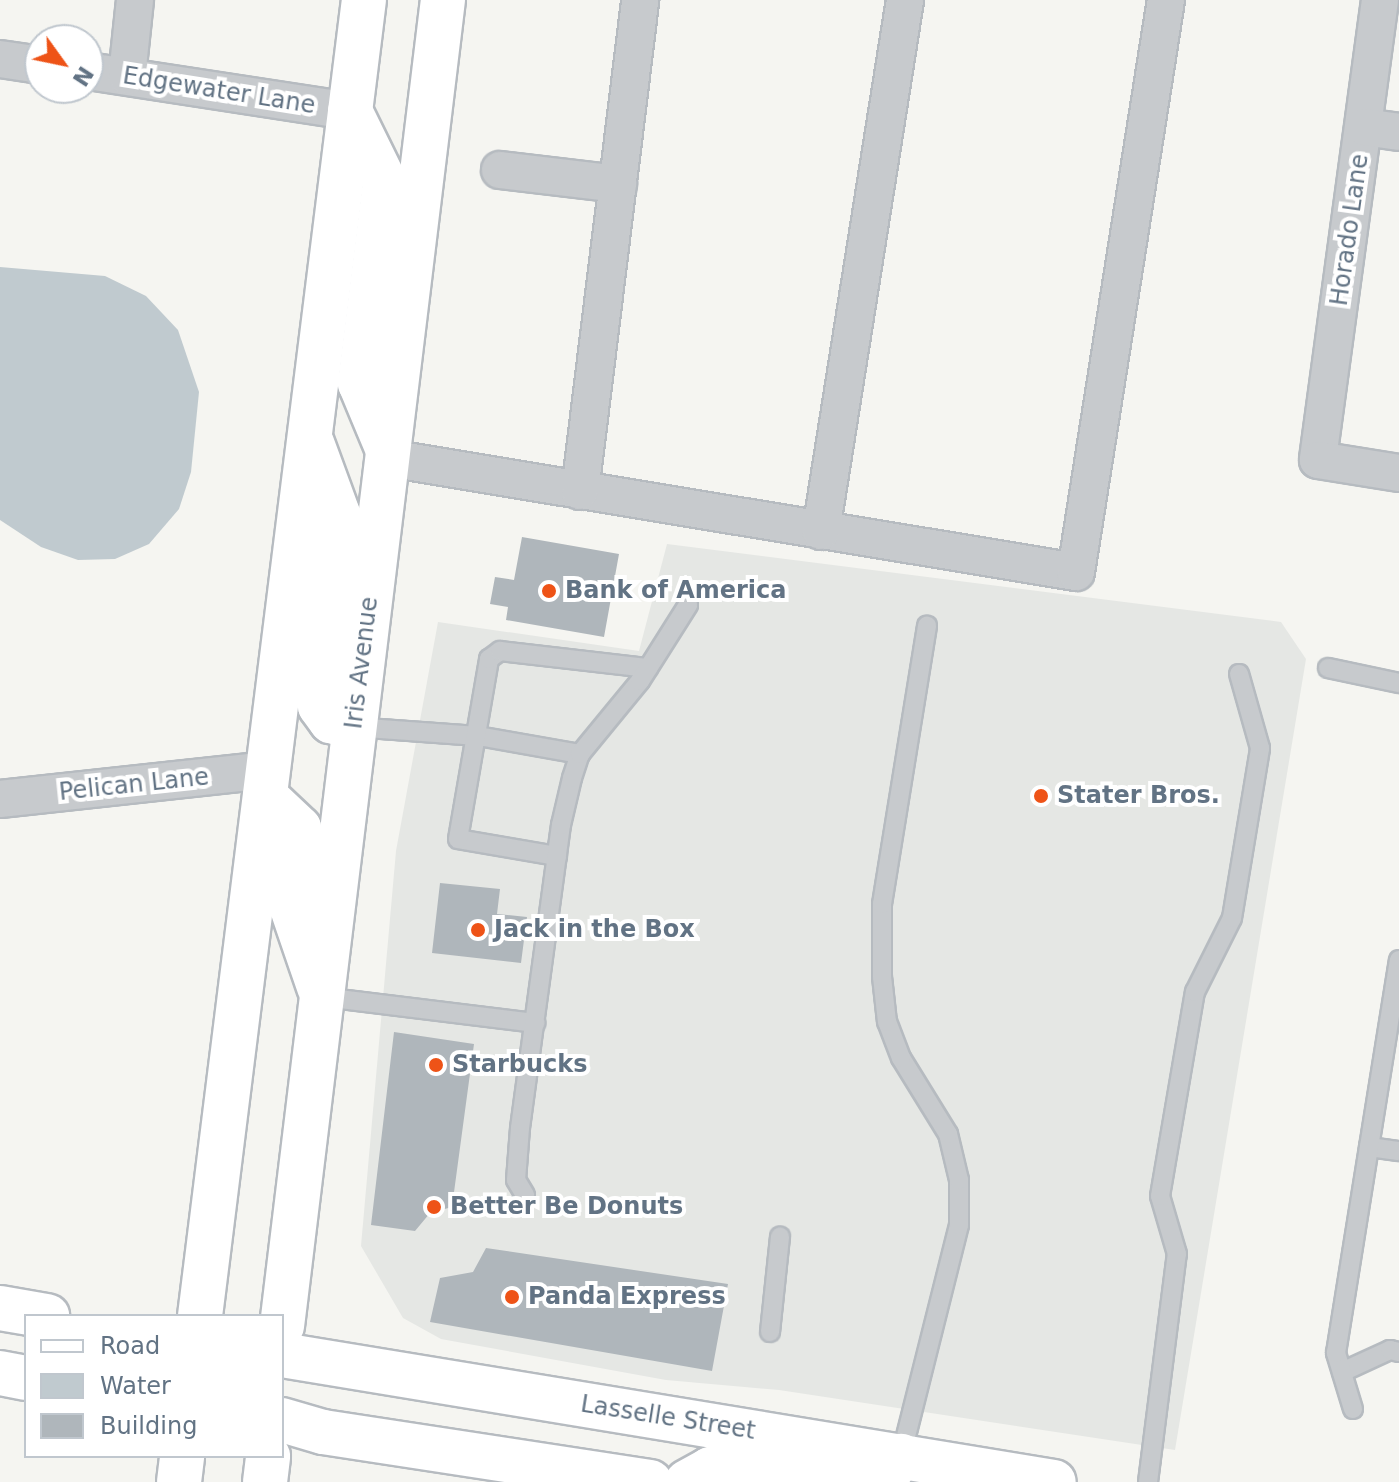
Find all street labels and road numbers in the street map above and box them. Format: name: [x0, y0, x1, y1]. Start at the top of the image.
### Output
street label: Edgewater Lane: [121, 62, 317, 120]
street label: Horado Lane: [1325, 152, 1375, 308]
street label: Iris Avenue: [340, 595, 384, 731]
street label: Pelican Lane: [58, 763, 210, 807]
street label: Lasselle Street: [579, 1390, 757, 1446]

